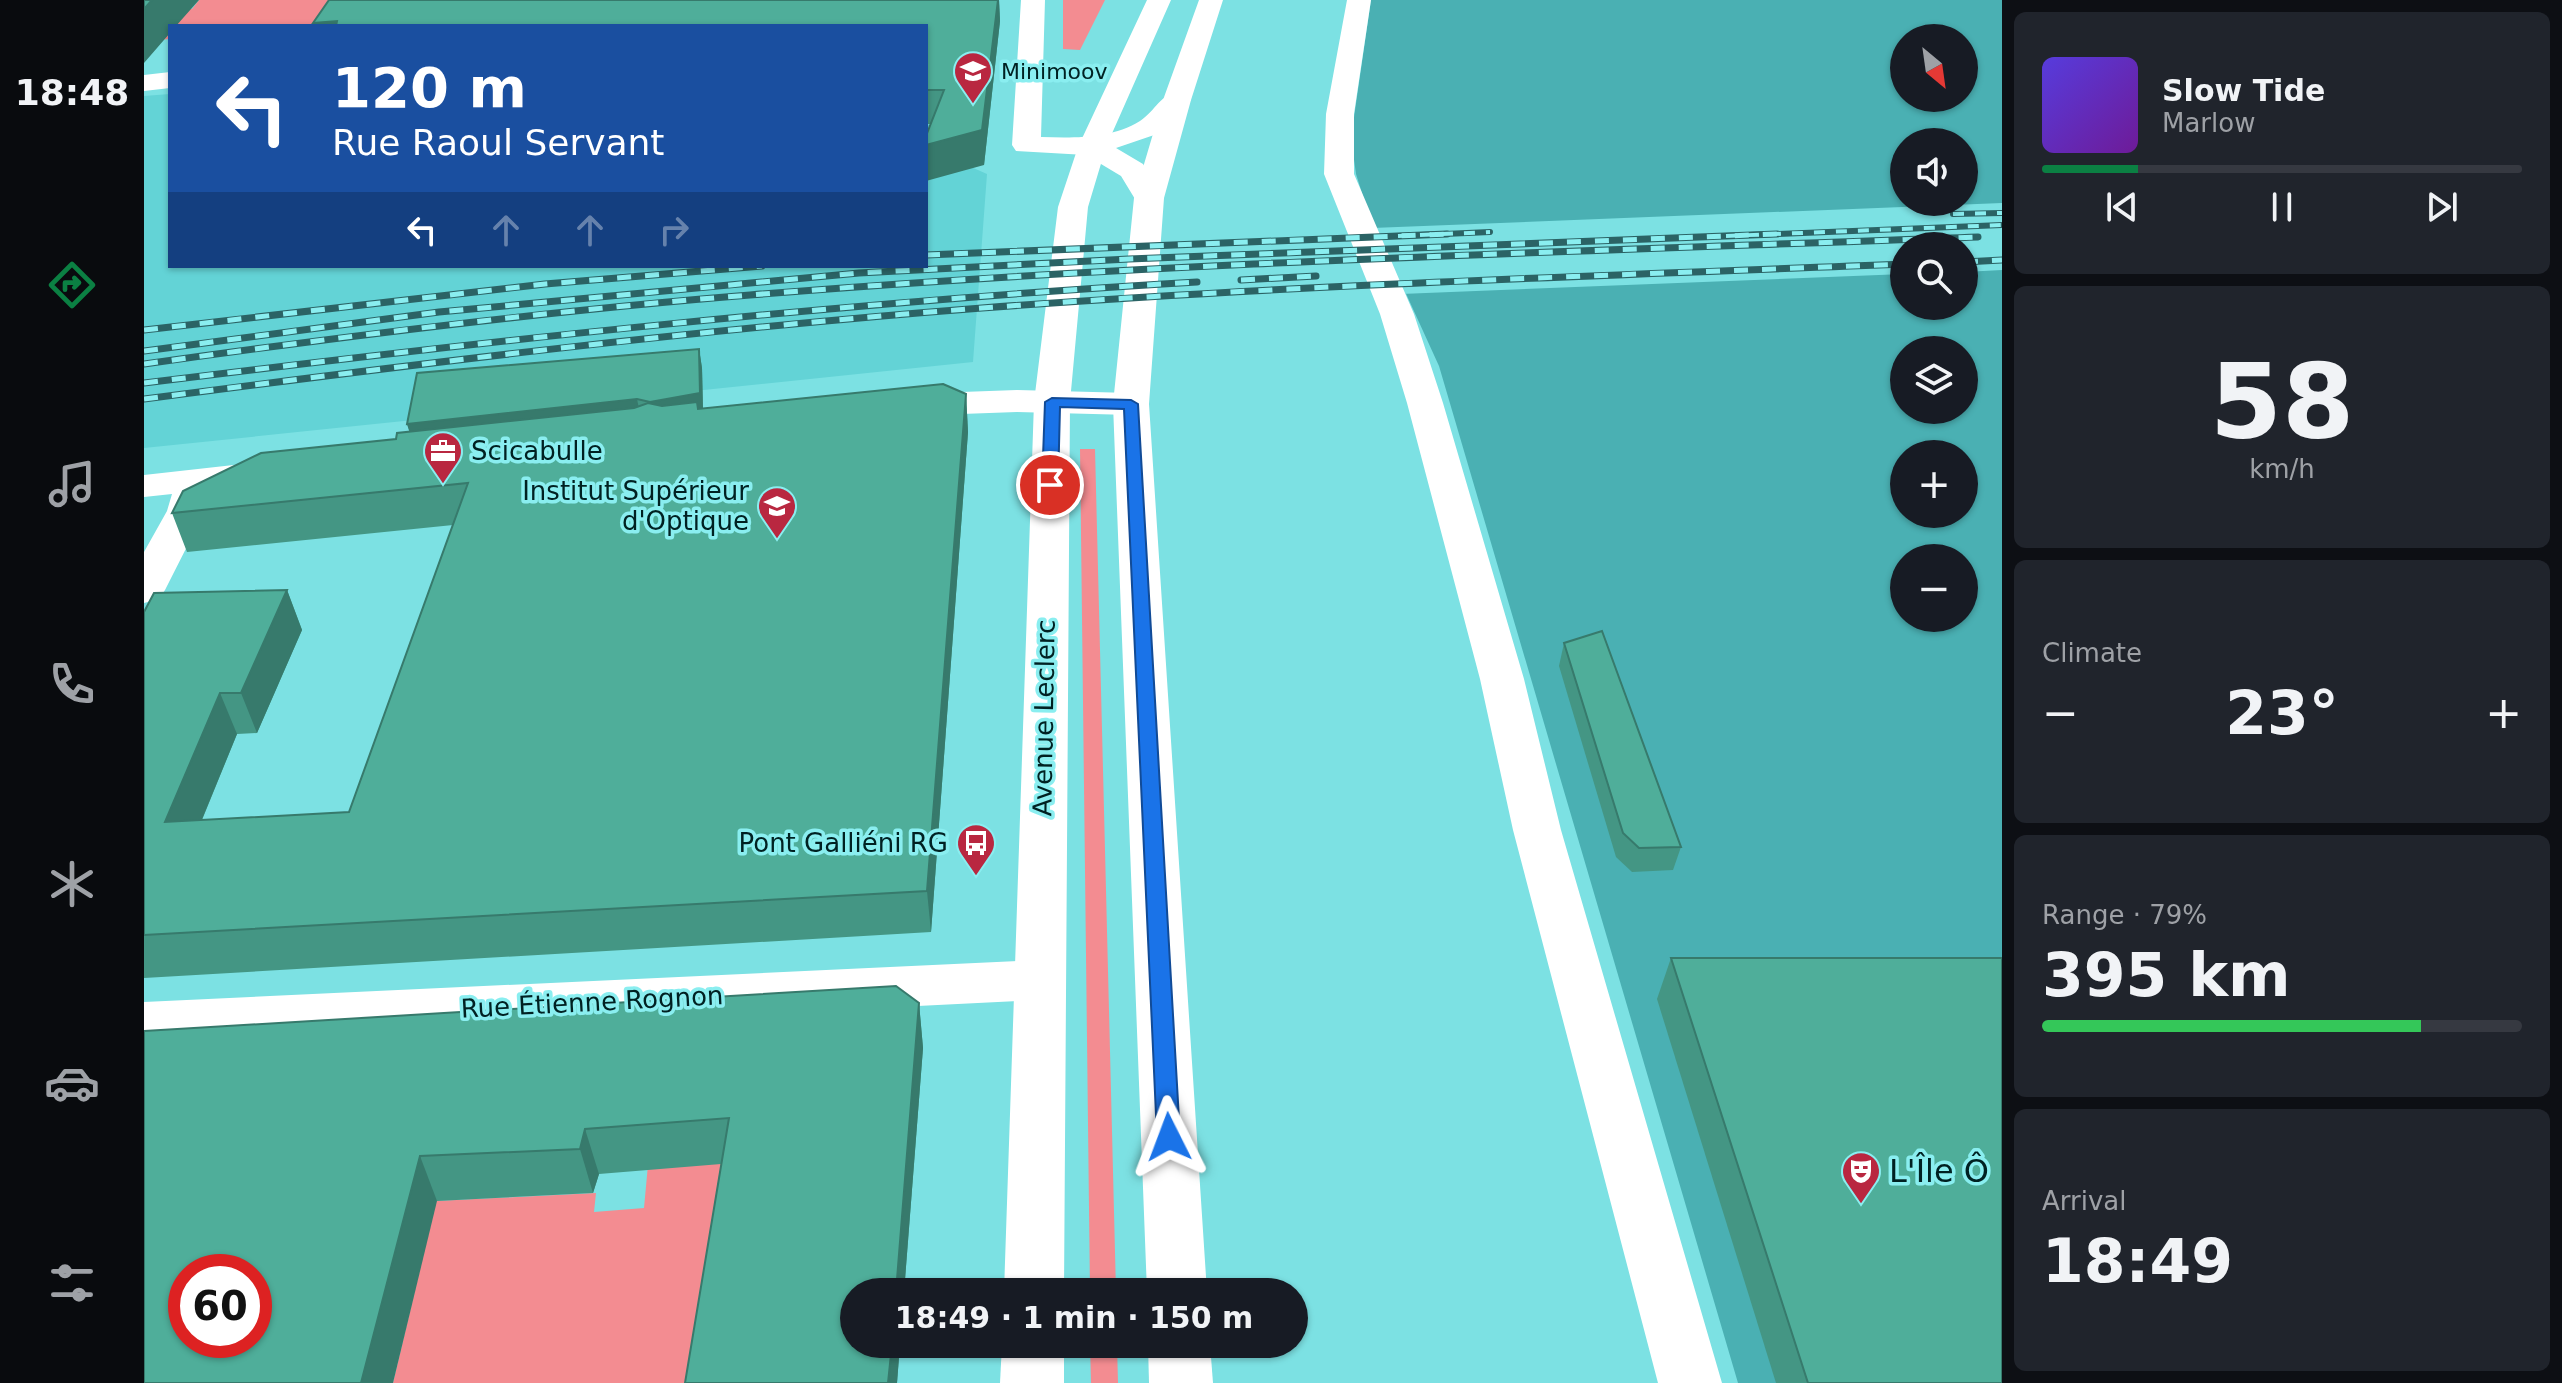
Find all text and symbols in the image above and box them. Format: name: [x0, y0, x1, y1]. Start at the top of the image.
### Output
north arrow: [1890, 24, 1978, 112]
map controls: [1890, 24, 1978, 632]
school or university icon: Minimoov: [952, 50, 994, 105]
text: 120 m: [332, 55, 527, 120]
icon: left: [200, 56, 304, 160]
place label: Minimoov: [1001, 59, 1108, 84]
text: 18:48: [15, 72, 129, 113]
text: Slow Tide: [2162, 73, 2325, 108]
text: Marlow: [2162, 108, 2255, 138]
text: Rue Raoul Servant: [332, 122, 664, 163]
button: sound: [1890, 128, 1978, 216]
icon: previous: [2100, 185, 2144, 229]
icon: pause: [2260, 185, 2304, 229]
icon: next: [2420, 185, 2464, 229]
icon: left: [400, 208, 444, 252]
icon: ahead: [484, 208, 528, 252]
icon: ahead: [568, 208, 612, 252]
icon: right: [652, 208, 696, 252]
button: search: [1890, 232, 1978, 320]
icon: directions: [44, 257, 100, 313]
button: layers: [1890, 336, 1978, 424]
text: 58: [2210, 341, 2354, 463]
office icon: Scicabulle: [422, 430, 464, 485]
place label: Scicabulle: [471, 436, 603, 466]
button: +: [1890, 440, 1978, 528]
pin: [1016, 451, 1084, 519]
text: km/h: [2249, 454, 2315, 484]
icon: music: [44, 456, 100, 512]
icon: arrive: [1028, 463, 1072, 507]
place label: Institut Supérieur d'Optique: [522, 476, 749, 536]
school or university icon: Institut Supérieur d'Optique: [756, 485, 798, 540]
button: −: [1890, 544, 1978, 632]
street label: Avenue Leclerc: [1027, 619, 1061, 817]
text: Climate: [2042, 638, 2142, 668]
icon: phone: [44, 656, 100, 712]
text: 23°: [2225, 678, 2339, 748]
text: −: [2042, 687, 2079, 738]
text: +: [2485, 687, 2522, 738]
bus stop icon: Pont Galliéni RG: [955, 822, 997, 877]
place label: Pont Galliéni RG: [738, 828, 948, 858]
icon: climate: [44, 856, 100, 912]
text: Range · 79%: [2042, 900, 2207, 930]
text: 395 km: [2042, 940, 2291, 1010]
street label: Rue Étienne Rognon: [460, 979, 724, 1024]
icon: car: [44, 1055, 100, 1111]
position arrow: [1127, 1095, 1211, 1179]
theatre icon: L'Île Ô: [1840, 1150, 1882, 1205]
place label: L'Île Ô: [1889, 1151, 1989, 1190]
text: Arrival: [2042, 1186, 2126, 1216]
text: 18:49: [2042, 1226, 2233, 1296]
speed limit sign: 60: [168, 1254, 272, 1358]
icon: filters: [44, 1255, 100, 1311]
text: 18:49 · 1 min · 150 m: [895, 1300, 1253, 1335]

